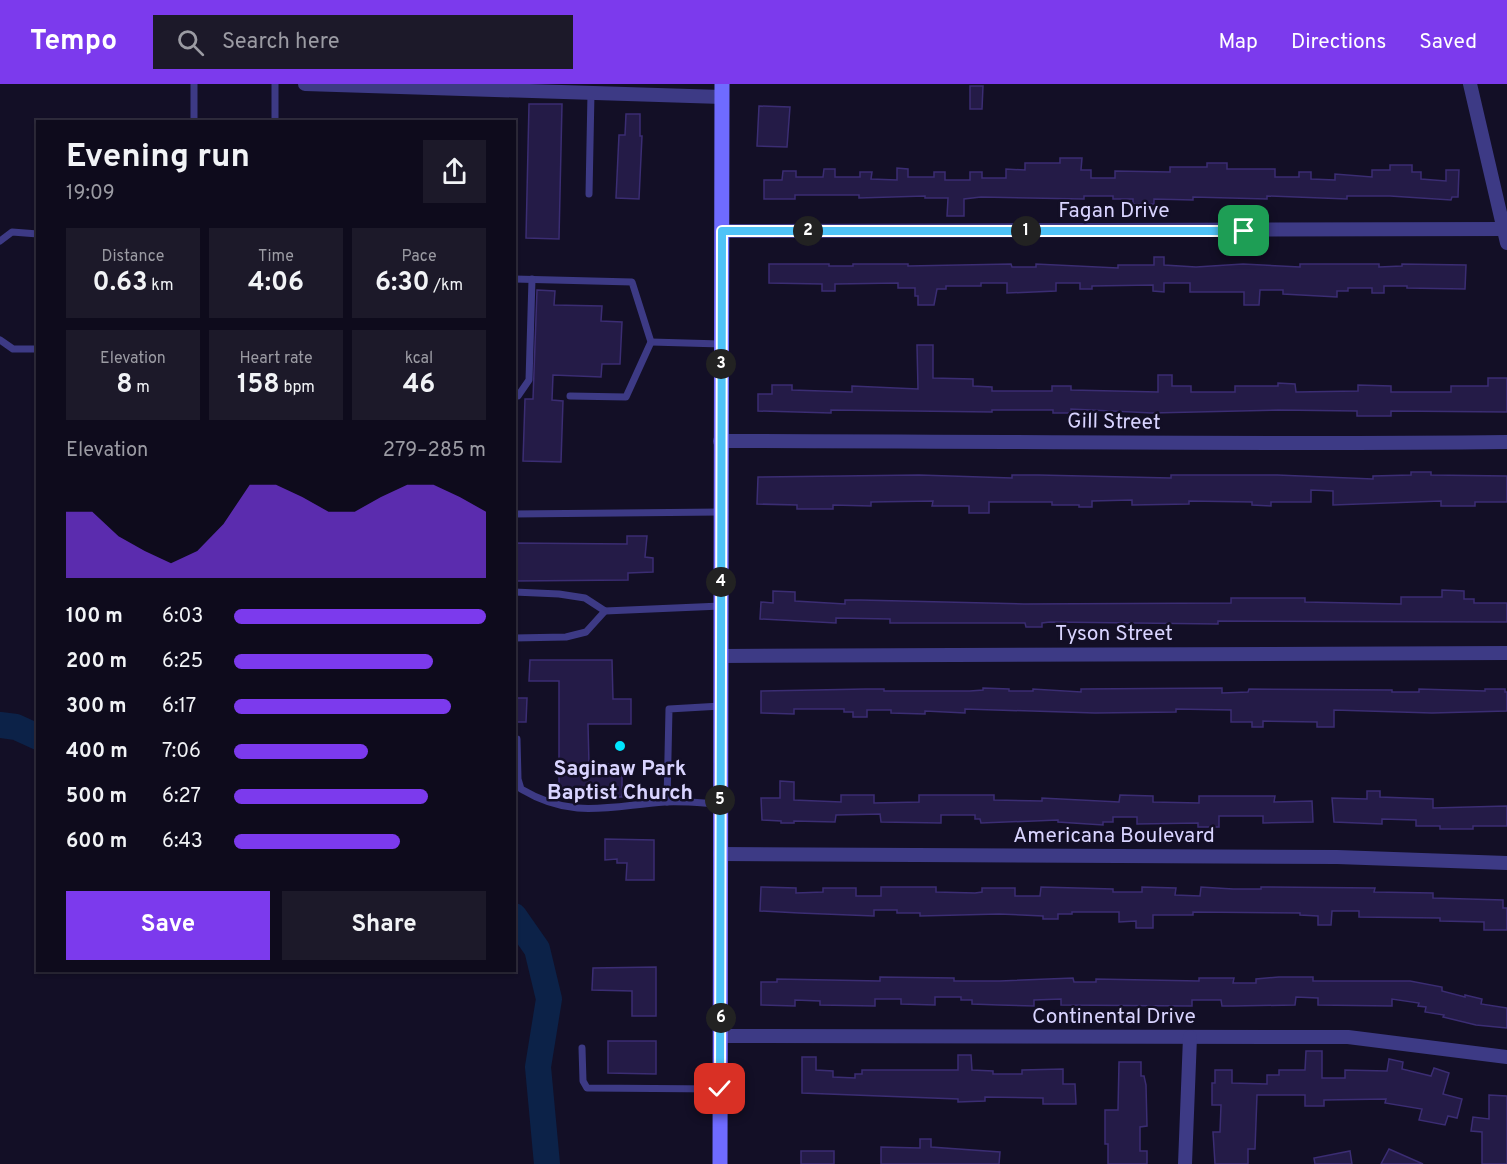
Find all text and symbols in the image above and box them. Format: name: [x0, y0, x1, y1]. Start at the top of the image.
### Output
search box: [153, 15, 573, 69]
text: Tempo: [30, 24, 117, 60]
icon: search: [174, 26, 207, 59]
text: Search here: [222, 29, 340, 56]
text: Map: [1218, 29, 1258, 56]
text: Directions: [1291, 29, 1386, 56]
text: Saved: [1419, 29, 1477, 56]
text: Evening run: [66, 137, 250, 179]
button: share: [423, 140, 486, 203]
text: 19:09: [66, 181, 115, 207]
street label: Fagan Drive: [1058, 198, 1170, 225]
pin: [1218, 205, 1269, 256]
icon: arrive: [1227, 214, 1260, 247]
pin: 2: [793, 216, 823, 246]
pin: 1: [1011, 216, 1041, 246]
text: 2: [803, 221, 813, 241]
text: 1: [1023, 221, 1029, 241]
text: Distance: [102, 247, 164, 267]
text: Time: [258, 247, 294, 267]
text: Pace: [401, 247, 437, 267]
text: 0.63: [93, 267, 148, 300]
text: 4:06: [248, 267, 304, 300]
text: 6:30: [375, 267, 429, 300]
text: km: [148, 276, 173, 296]
text: /km: [429, 276, 463, 296]
text: Elevation: [100, 349, 166, 369]
text: Heart rate: [239, 349, 313, 369]
text: kcal: [405, 349, 433, 369]
pin: 3: [706, 349, 736, 379]
text: 3: [716, 354, 726, 374]
text: 8: [116, 369, 133, 402]
text: 158: [237, 369, 280, 402]
text: 46: [403, 369, 435, 402]
text: m: [133, 378, 150, 398]
text: bpm: [280, 378, 315, 398]
street label: Gill Street: [1067, 408, 1161, 437]
text: Elevation: [66, 438, 148, 464]
text: 279–285 m: [383, 438, 486, 464]
pin: 4: [706, 567, 736, 597]
text: 4: [716, 572, 726, 592]
text: 100 m: [66, 604, 123, 630]
text: 6:03: [162, 604, 203, 630]
street label: Tyson Street: [1055, 621, 1173, 648]
text: 200 m: [66, 649, 127, 675]
text: 6:25: [162, 649, 203, 675]
text: 300 m: [66, 694, 127, 720]
text: 6:17: [162, 694, 196, 720]
text: 400 m: [66, 739, 128, 765]
text: 7:06: [162, 739, 201, 765]
marker: Saginaw Park Baptist Church: [613, 739, 627, 753]
place label: Saginaw Park Baptist Church: [547, 756, 693, 807]
text: 500 m: [66, 784, 127, 810]
text: 6:27: [162, 784, 201, 810]
pin: 5: [705, 785, 735, 815]
text: 5: [715, 790, 725, 810]
street label: Americana Boulevard: [1013, 823, 1215, 850]
text: 600 m: [66, 829, 127, 855]
text: 6:43: [162, 829, 203, 855]
button: Save: [66, 891, 270, 960]
button: Share: [282, 891, 486, 960]
pin: 6: [706, 1003, 736, 1033]
street label: Continental Drive: [1032, 1004, 1196, 1031]
text: 6: [716, 1008, 726, 1028]
pin: [694, 1063, 745, 1114]
icon: check: [703, 1072, 736, 1105]

